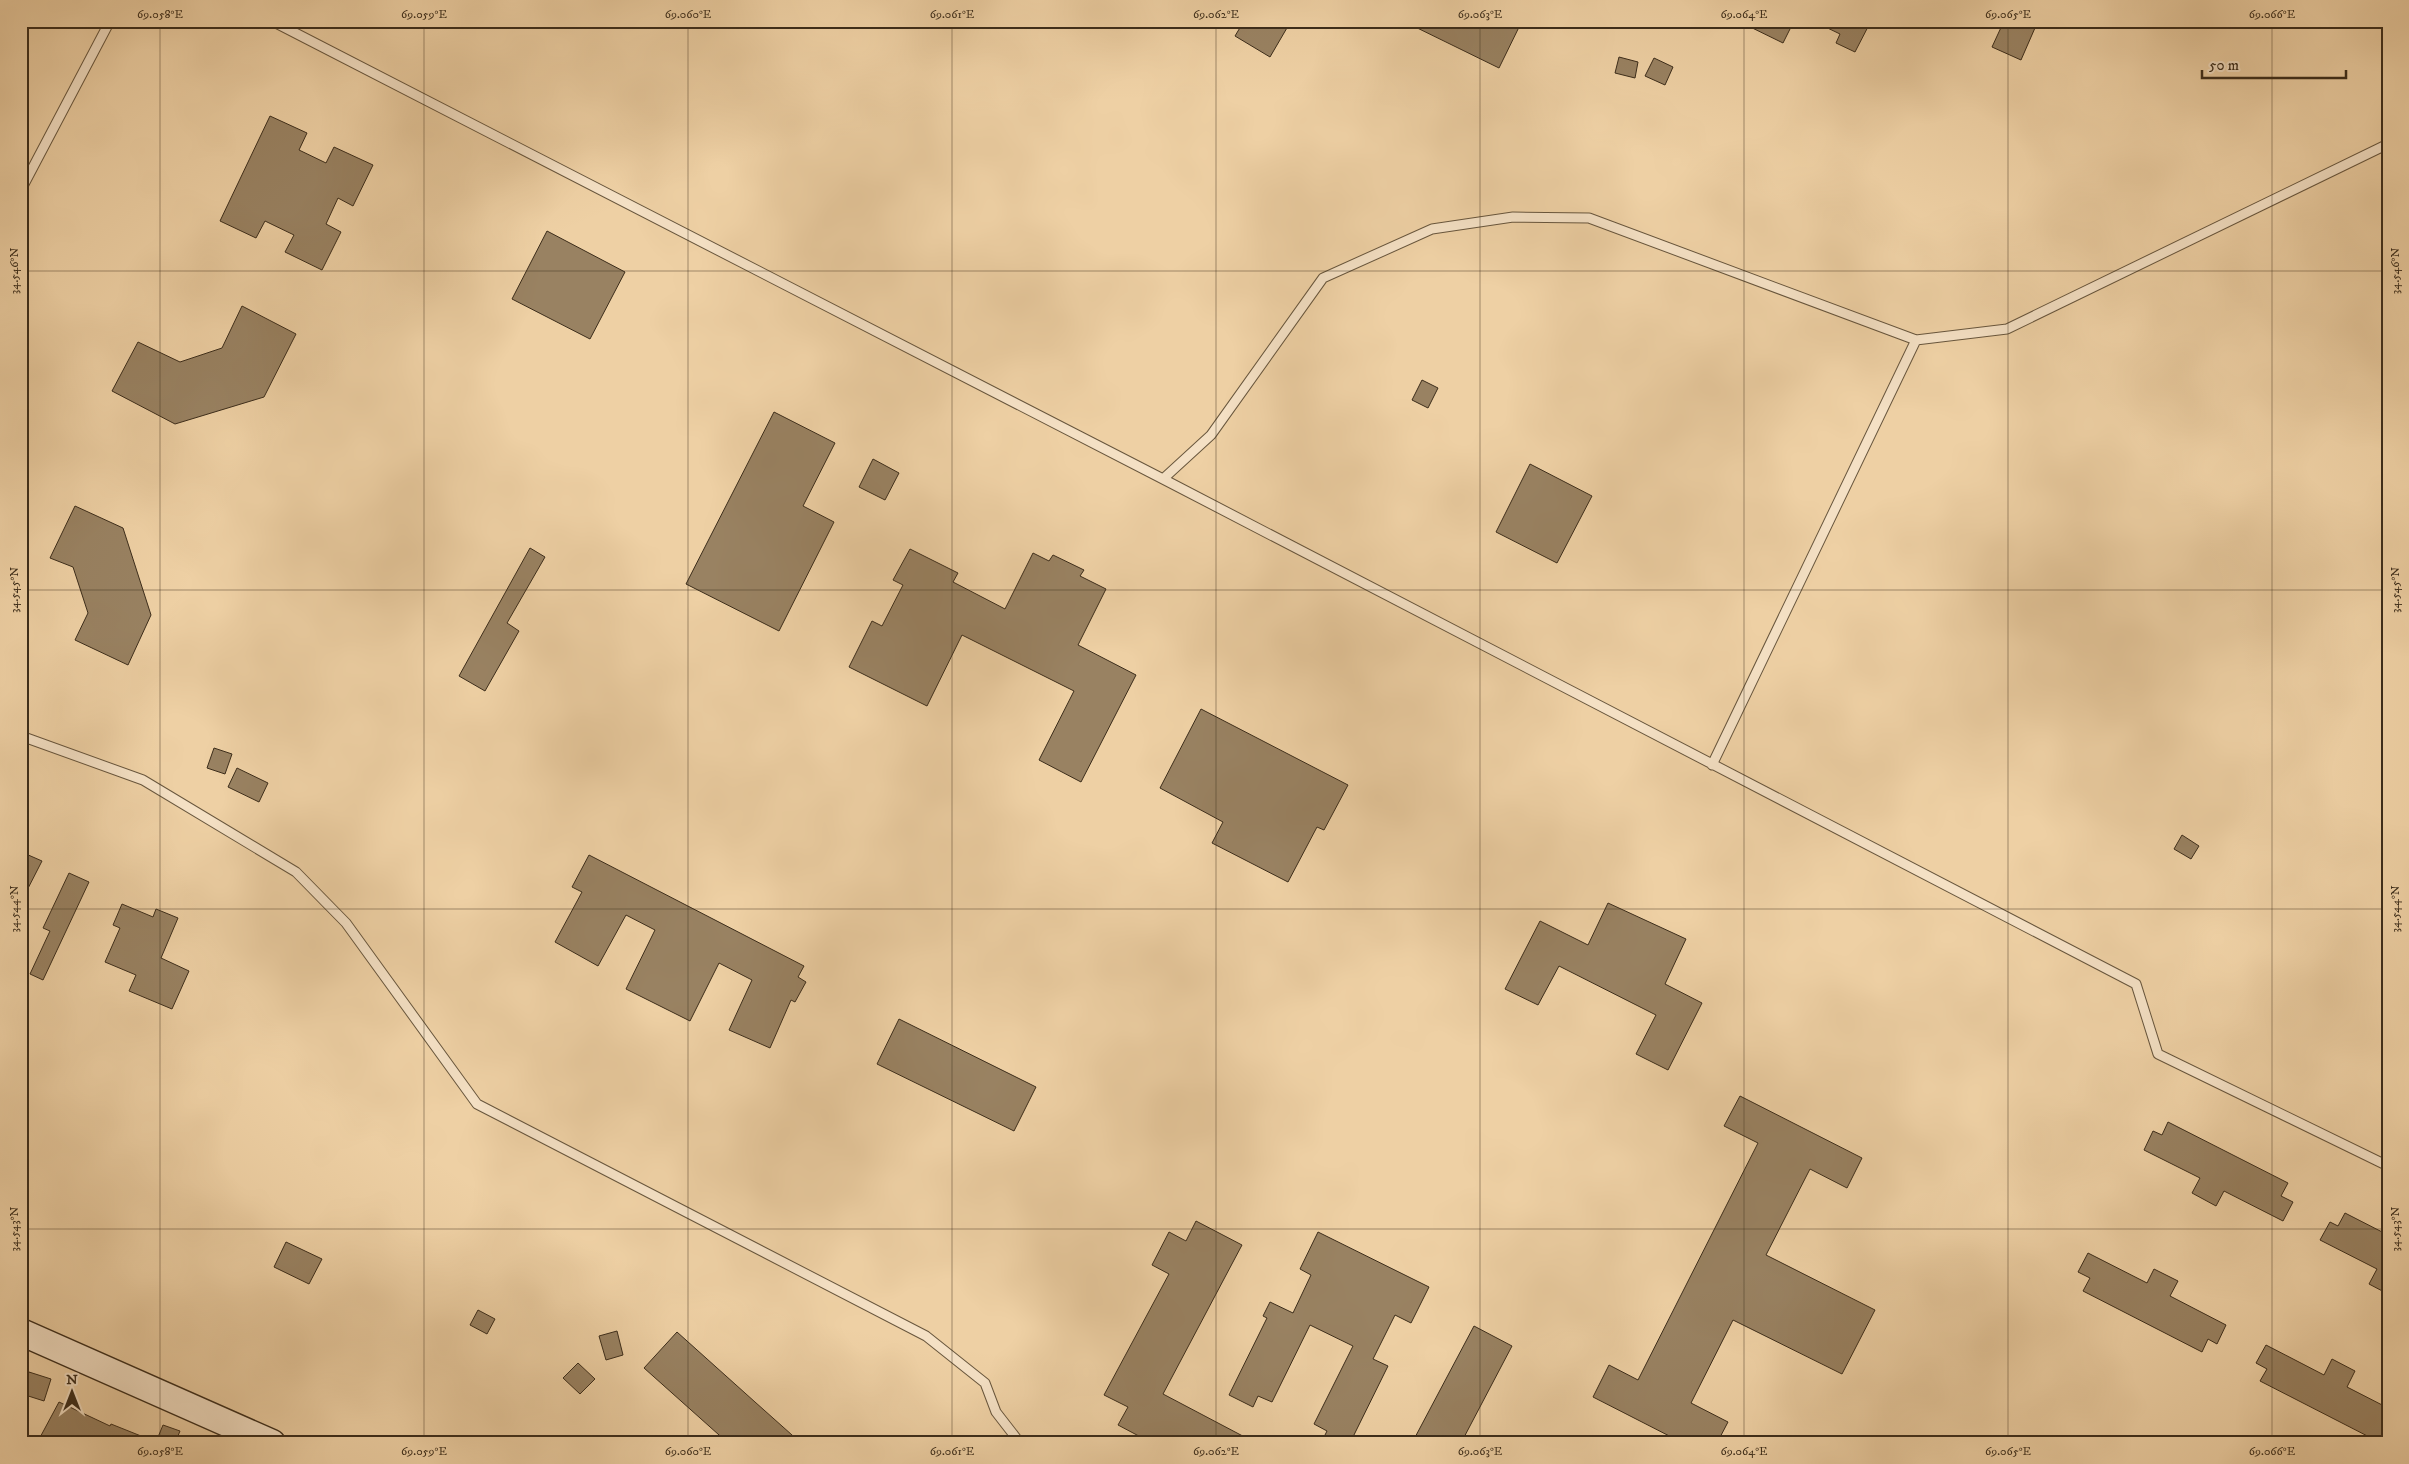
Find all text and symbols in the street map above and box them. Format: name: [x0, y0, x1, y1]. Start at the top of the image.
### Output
text: 69.058°E: [137, 7, 183, 22]
text: 69.059°E: [401, 7, 447, 22]
text: 69.060°E: [665, 7, 712, 22]
text: 69.061°E: [930, 7, 975, 22]
text: 69.062°E: [1193, 7, 1240, 22]
text: 69.063°E: [1458, 7, 1503, 22]
text: 69.064°E: [1720, 7, 1768, 22]
text: 69.065°E: [1985, 7, 2032, 22]
text: 69.066°E: [2249, 7, 2296, 22]
scale bar: [2202, 48, 2345, 80]
text: 50 m: [2209, 56, 2239, 75]
text: 34.546°N: [7, 248, 22, 294]
text: 34.546°N: [2388, 248, 2403, 294]
text: 34.545°N: [7, 567, 22, 613]
text: 34.545°N: [2388, 567, 2403, 613]
text: 34.544°N: [7, 885, 22, 933]
text: 34.544°N: [2388, 885, 2403, 933]
text: 34.543°N: [7, 1206, 22, 1251]
text: 34.543°N: [2388, 1206, 2403, 1251]
north arrow: [48, 1366, 98, 1416]
text: N: [66, 1371, 78, 1389]
text: 69.058°E: [137, 1444, 183, 1459]
text: 69.059°E: [401, 1444, 447, 1459]
text: 69.060°E: [665, 1444, 712, 1459]
text: 69.061°E: [930, 1444, 975, 1459]
text: 69.062°E: [1193, 1444, 1240, 1459]
text: 69.063°E: [1458, 1444, 1503, 1459]
text: 69.064°E: [1720, 1444, 1768, 1459]
text: 69.065°E: [1985, 1444, 2032, 1459]
text: 69.066°E: [2249, 1444, 2296, 1459]

